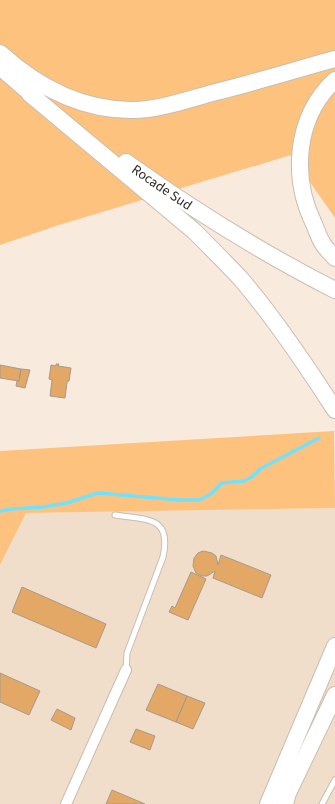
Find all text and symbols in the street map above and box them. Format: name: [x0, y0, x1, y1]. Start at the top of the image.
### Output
street label: Rocade Sud: [127, 160, 196, 215]

